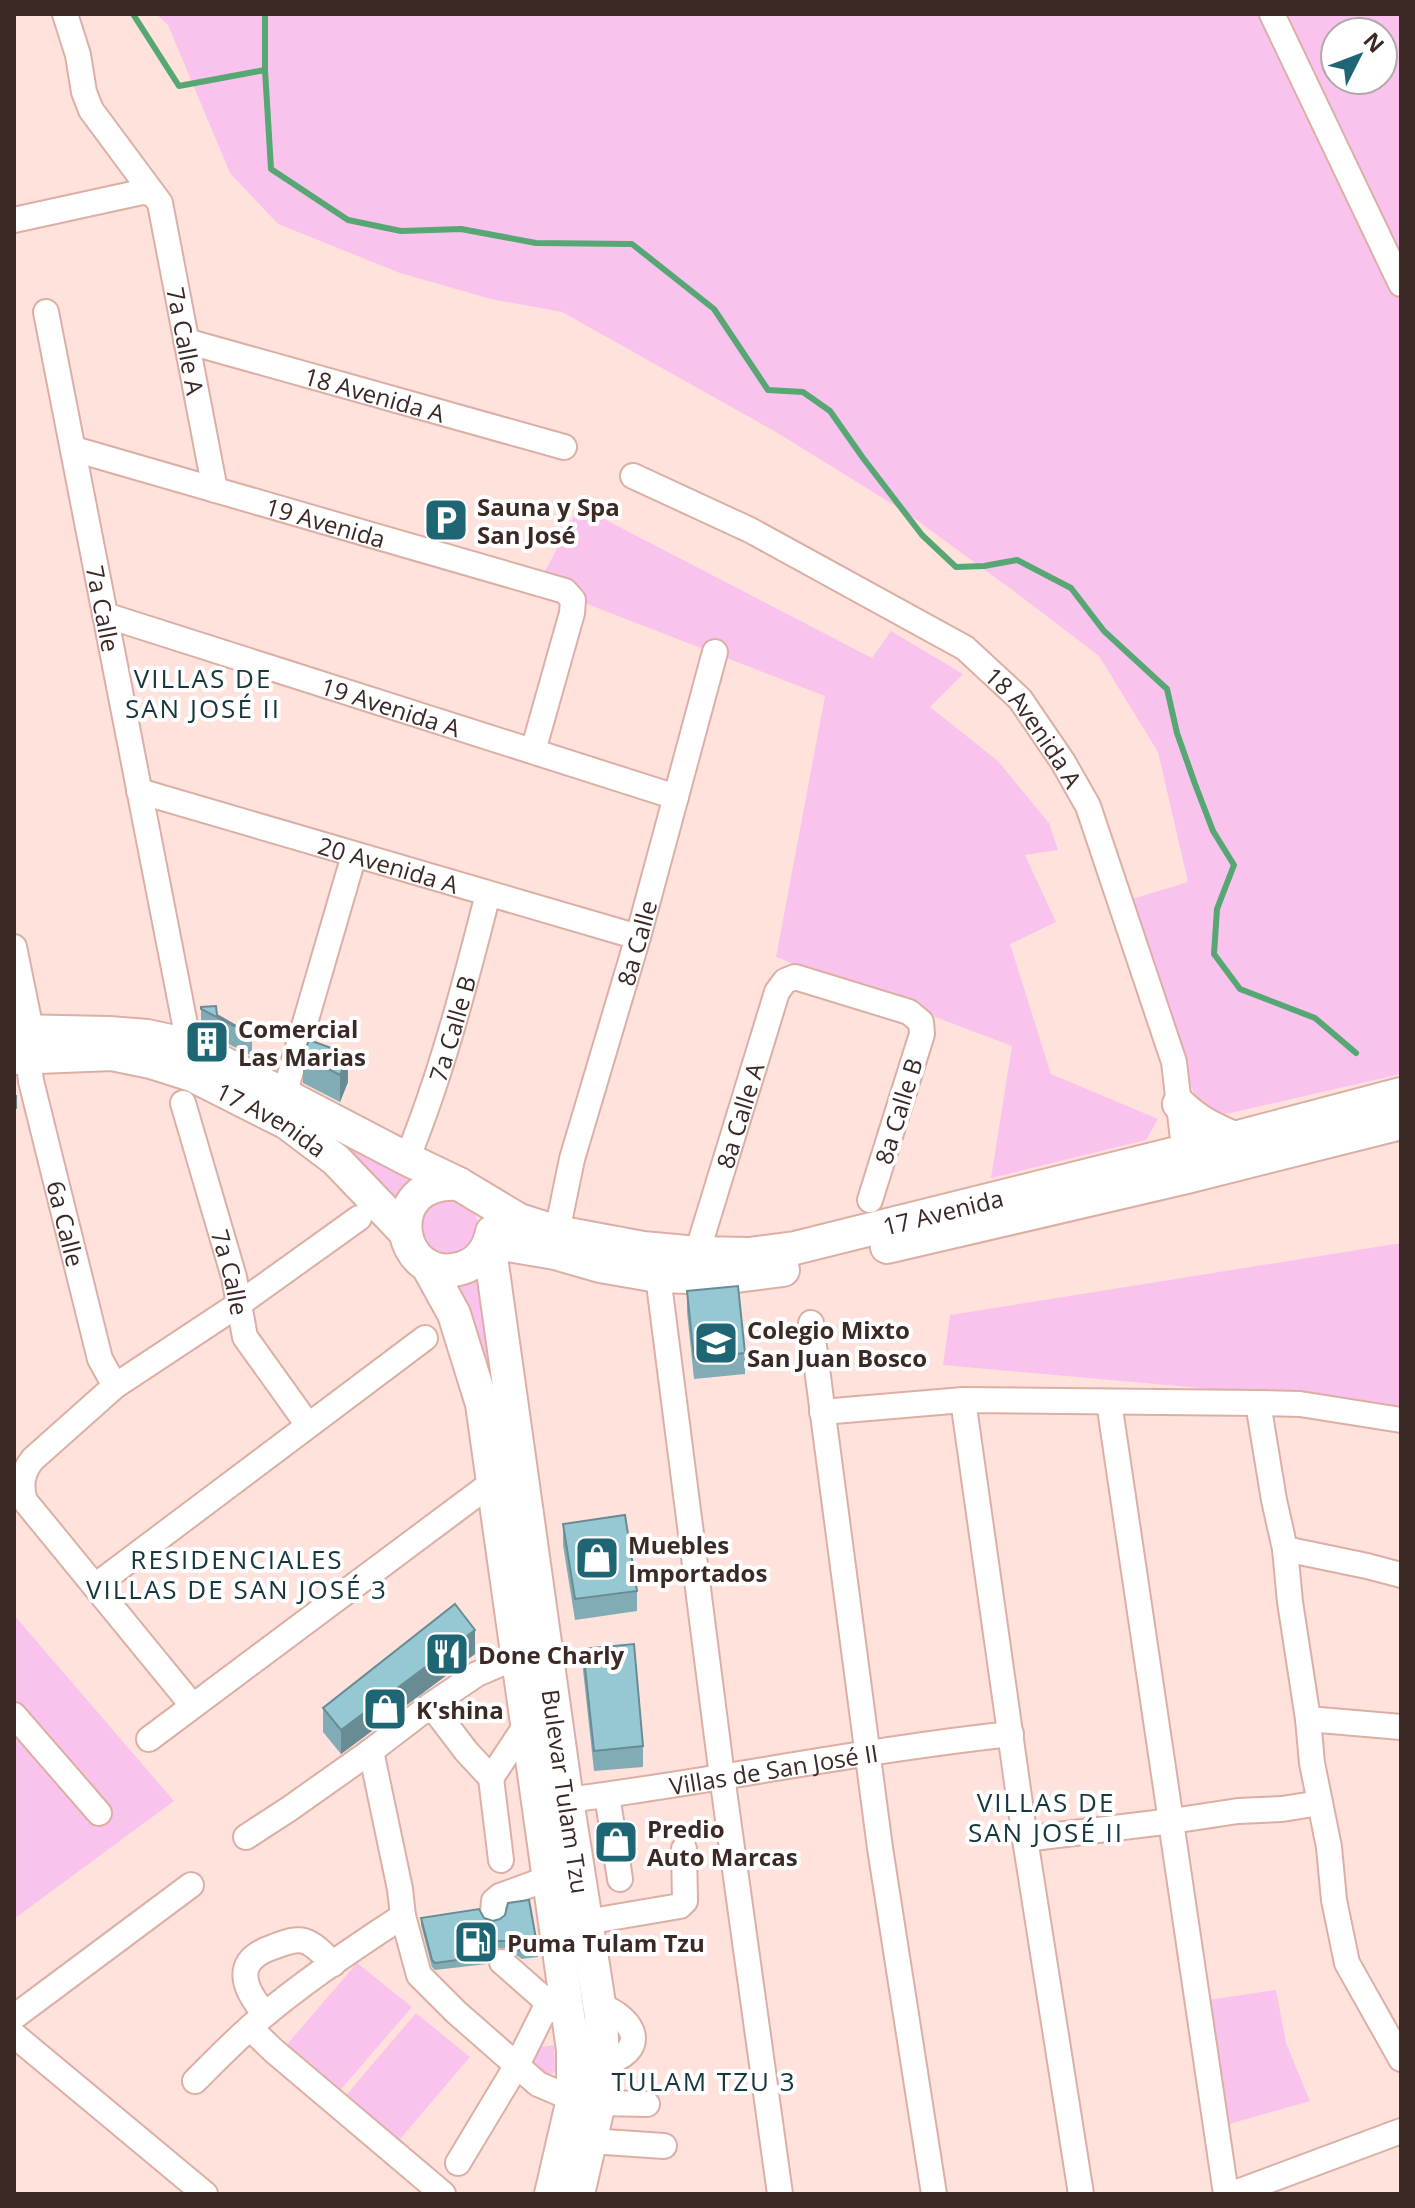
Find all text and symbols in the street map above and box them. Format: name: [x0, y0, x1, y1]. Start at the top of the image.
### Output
north arrow: [1319, 16, 1399, 96]
text: N: [1357, 25, 1392, 59]
street label: 7a Calle A: [160, 284, 213, 398]
street label: 18 Avenida A: [301, 359, 450, 430]
street label: 19 Avenida: [262, 489, 389, 555]
place label: Sauna y Spa San José: [477, 490, 620, 551]
parking icon: Sauna y Spa San José: [422, 496, 470, 544]
street label: 7a Calle: [79, 562, 128, 654]
street label: 18 Avenida A: [978, 659, 1091, 794]
district label: VILLAS DE SAN JOSÉ II: [125, 660, 281, 726]
street label: 19 Avenida A: [317, 668, 466, 744]
street label: 20 Avenida A: [315, 828, 463, 900]
street label: 8a Calle: [608, 896, 664, 989]
street label: 7a Calle B: [420, 972, 483, 1086]
place label: Comercial Las Marias: [238, 1012, 366, 1073]
building icon: Comercial Las Marias: [183, 1018, 231, 1066]
street label: 8a Calle B: [866, 1054, 930, 1168]
street label: 8a Calle A: [707, 1058, 771, 1172]
street label: 17 Avenida: [211, 1074, 334, 1164]
street label: 6a Calle: [40, 1177, 93, 1270]
street label: 17 Avenida: [879, 1180, 1007, 1242]
street label: 7a Calle: [204, 1225, 257, 1318]
place label: Colegio Mixto San Juan Bosco: [747, 1313, 927, 1374]
school or university icon: Colegio Mixto San Juan Bosco: [692, 1319, 740, 1367]
place label: Muebles Importados: [628, 1528, 767, 1589]
shop icon: Muebles Importados: [573, 1534, 621, 1582]
district label: RESIDENCIALES VILLAS DE SAN JOSÉ 3: [86, 1541, 388, 1607]
restaurant icon: Done Charly: [423, 1630, 471, 1678]
place label: Done Charly: [478, 1638, 625, 1671]
shop icon: K'shina: [361, 1685, 409, 1733]
street label: Bulevar Tulam Tzu: [535, 1687, 598, 1896]
place label: K'shina: [416, 1693, 504, 1726]
street label: Villas de San José II: [667, 1735, 880, 1802]
district label: VILLAS DE SAN JOSÉ II: [968, 1784, 1124, 1850]
place label: Predio Auto Marcas: [647, 1812, 798, 1873]
shop icon: Predio Auto Marcas: [592, 1818, 640, 1866]
fuel station icon: Puma Tulam Tzu: [452, 1918, 500, 1966]
place label: Puma Tulam Tzu: [507, 1926, 705, 1959]
district label: TULAM TZU 3: [611, 2063, 797, 2099]

